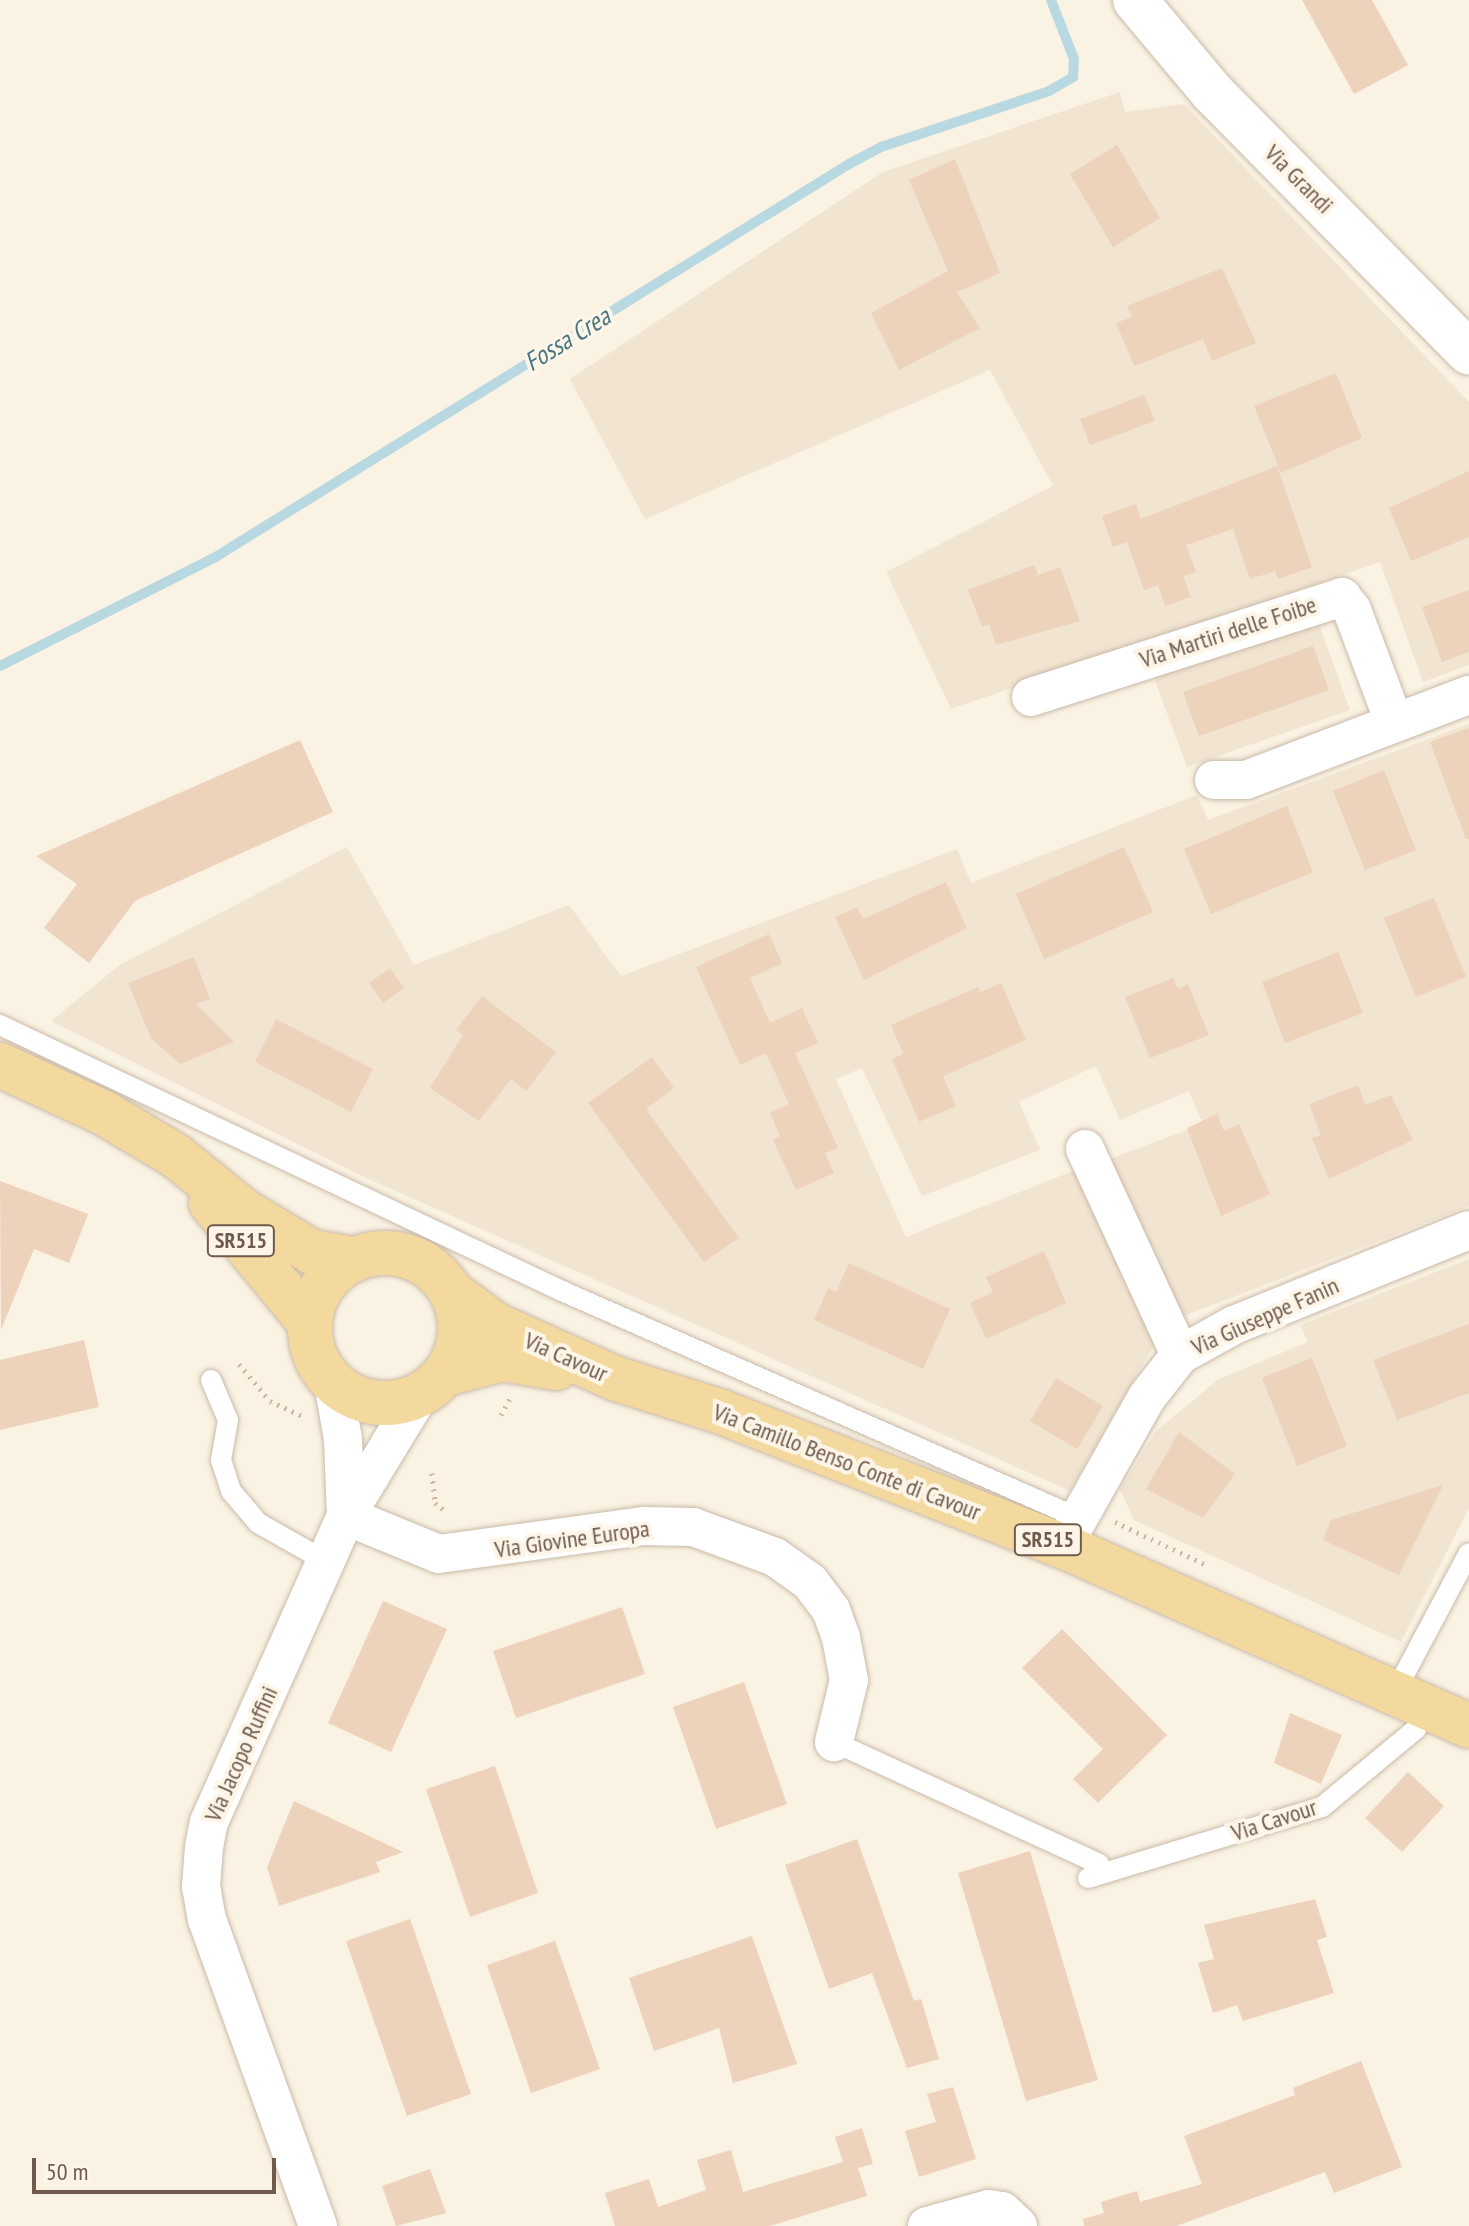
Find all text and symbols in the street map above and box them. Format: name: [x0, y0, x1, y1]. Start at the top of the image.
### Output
street label: Via Grandi: [1259, 139, 1339, 219]
water label: Fossa Crea: [518, 301, 616, 377]
street label: Via Martiri delle Foibe: [1136, 590, 1320, 674]
road number: SR515: [205, 1223, 277, 1259]
street label: Via Giuseppe Fanin: [1187, 1271, 1343, 1361]
street label: Via Cavour: [520, 1326, 612, 1388]
street label: Via Camillo Benso Conte di Cavour: [709, 1398, 985, 1526]
street label: Via Giovine Europa: [493, 1514, 651, 1564]
road number: SR515: [1012, 1522, 1084, 1558]
street label: Via Jacopo Ruffini: [198, 1682, 284, 1826]
street label: Via Cavour: [1228, 1793, 1320, 1847]
scale bar: [36, 2142, 280, 2192]
text: 50 m: [46, 2156, 88, 2187]

